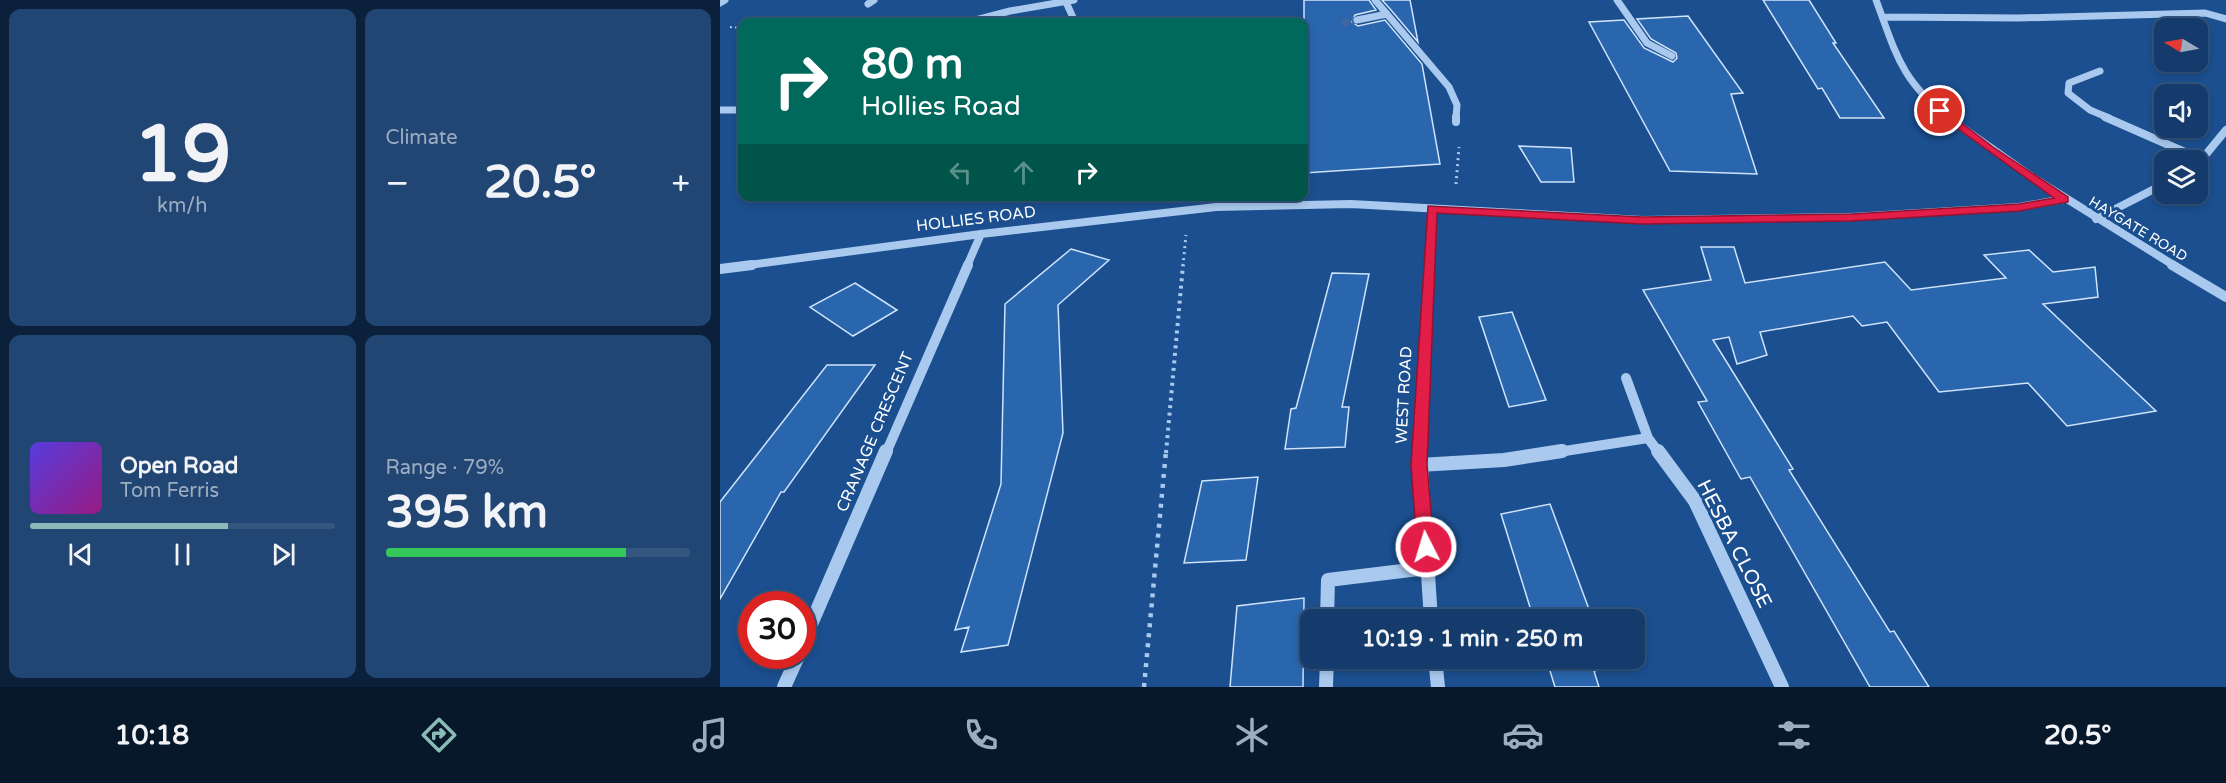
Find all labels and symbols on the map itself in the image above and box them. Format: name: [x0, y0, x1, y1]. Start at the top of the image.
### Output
north arrow: [2154, 18, 2208, 72]
pin: [1914, 85, 1965, 136]
street label: HAYGATE ROAD: [2086, 193, 2190, 265]
street label: HOLLIES ROAD: [915, 202, 1037, 236]
street label: WEST ROAD: [1391, 346, 1417, 444]
street label: CRANAGE CRESCENT: [832, 349, 918, 515]
street label: HESBA CLOSE: [1691, 476, 1777, 612]
position arrow: [1394, 515, 1458, 579]
speed limit sign: 30: [738, 591, 816, 669]

